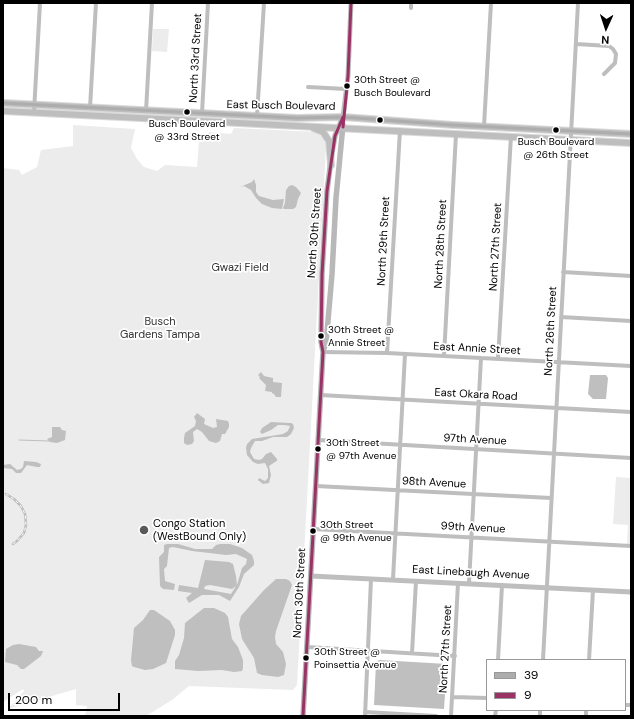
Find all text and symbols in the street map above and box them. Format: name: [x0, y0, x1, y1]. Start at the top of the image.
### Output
north arrow: [586, 8, 626, 48]
street label: North 33rd Street: [187, 13, 205, 103]
text: N: [601, 33, 610, 47]
place label: 30th Street @ Busch Boulevard: [354, 74, 431, 98]
marker: 30th Street @ Busch Boulevard: [342, 81, 352, 91]
street label: East Busch Boulevard: [226, 98, 336, 114]
marker: Busch Boulevard @ 33rd Street: [182, 107, 192, 117]
unlabelled marker: [375, 115, 385, 125]
place label: Busch Boulevard @ 33rd Street: [149, 118, 225, 142]
marker: Busch Boulevard @ 26th Street: [551, 125, 561, 135]
place label: Busch Boulevard @ 26th Street: [518, 136, 594, 160]
street label: North 30th Street: [305, 187, 325, 279]
street label: North 29th Street: [375, 196, 393, 286]
street label: North 28th Street: [432, 199, 450, 289]
street label: North 27th Street: [487, 202, 505, 292]
park label: Gwazi Field: [211, 261, 269, 275]
street label: North 26th Street: [542, 286, 560, 376]
park label: Busch Gardens Tampa: [120, 315, 200, 341]
place label: 30th Street @ Annie Street: [328, 324, 394, 348]
marker: 30th Street @ Annie Street: [316, 331, 326, 341]
street label: East Annie Street: [433, 340, 521, 358]
street label: East Okara Road: [434, 386, 518, 404]
street label: 97th Avenue: [443, 432, 507, 448]
place label: 30th Street @ 97th Avenue: [326, 437, 396, 460]
marker: 30th Street @ 97th Avenue: [313, 444, 323, 454]
street label: 98th Avenue: [402, 475, 466, 491]
place label: Congo Station (WestBound Only): [153, 517, 246, 543]
place label: 30th Street @ 99th Avenue: [320, 519, 392, 542]
street label: 99th Avenue: [440, 520, 506, 536]
marker: Congo Station (WestBound Only): [138, 524, 150, 536]
marker: 30th Street @ 99th Avenue: [308, 526, 318, 536]
street label: North 30th Street: [291, 547, 309, 639]
street label: East Linebaugh Avenue: [412, 563, 530, 583]
street label: North 27th Street: [437, 604, 455, 694]
place label: 30th Street @ Poinsettia Avenue: [314, 646, 396, 670]
marker: 30th Street @ Poinsettia Avenue: [301, 653, 311, 663]
legend: [486, 659, 626, 711]
text: 39: [524, 667, 538, 683]
scale bar: [10, 685, 122, 711]
text: 9: [524, 687, 532, 703]
text: 200 m: [15, 692, 52, 708]

